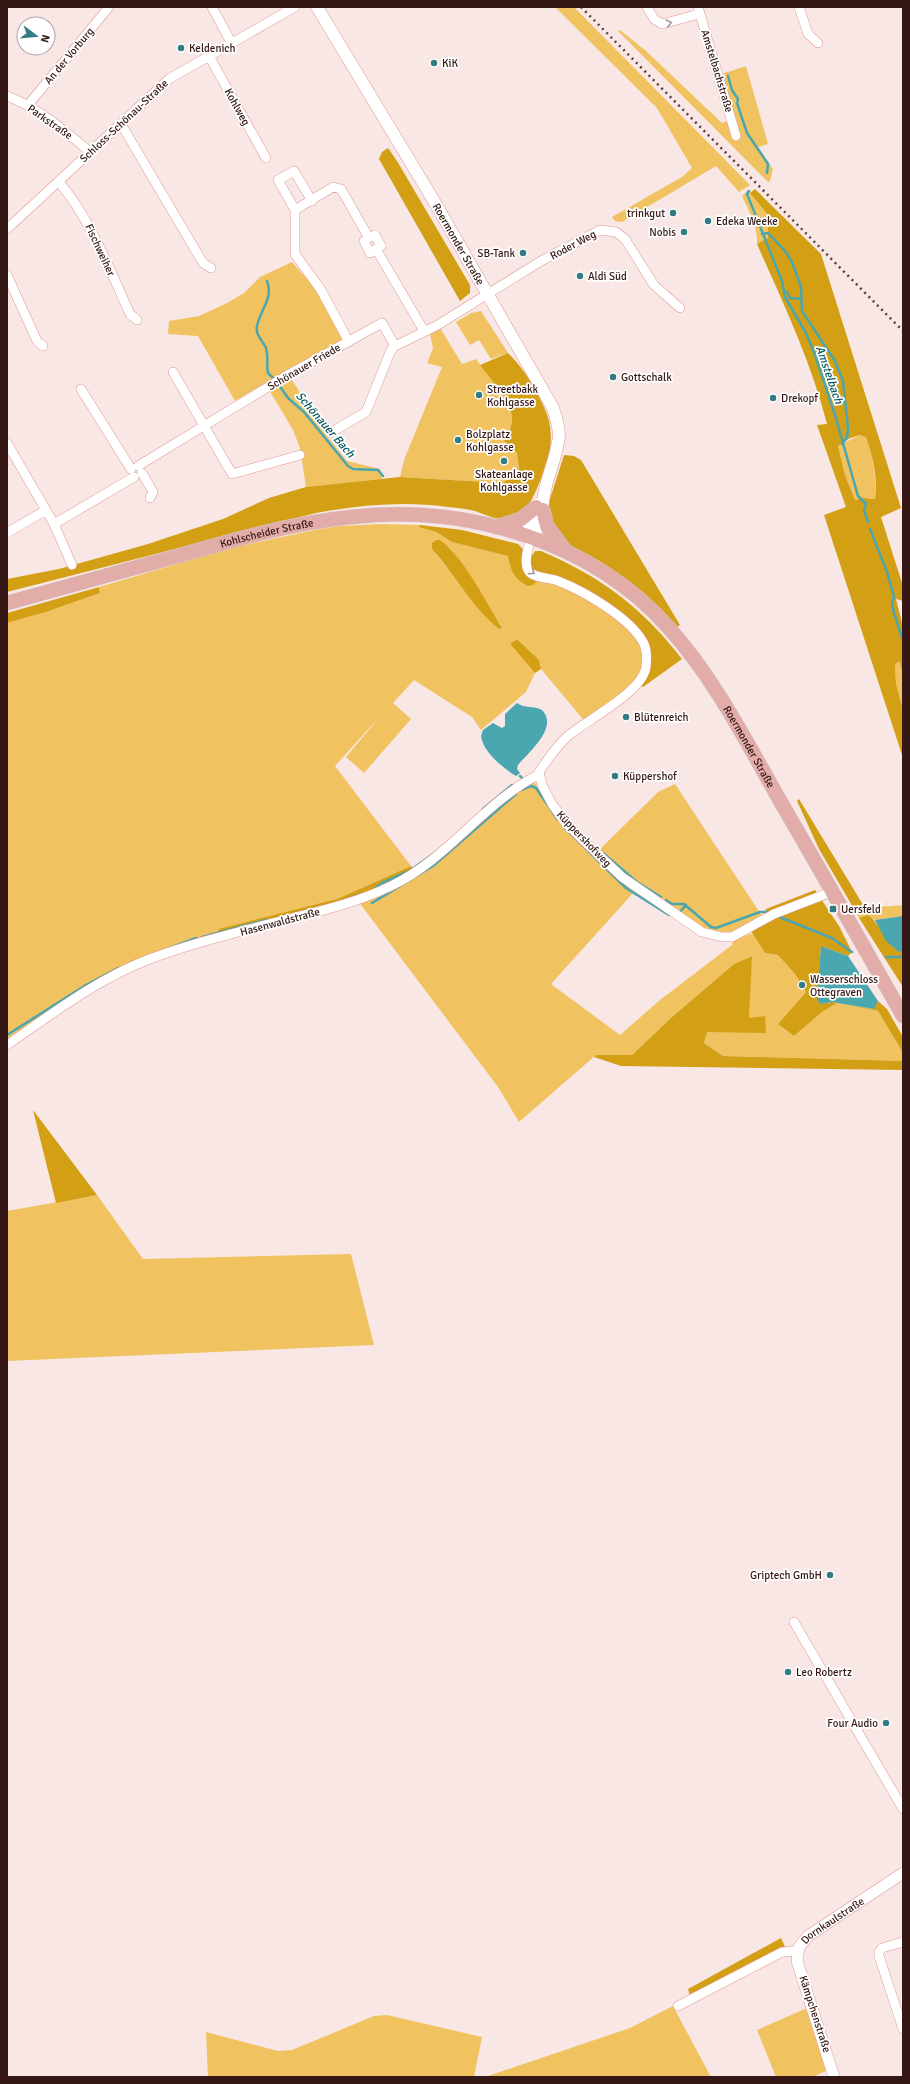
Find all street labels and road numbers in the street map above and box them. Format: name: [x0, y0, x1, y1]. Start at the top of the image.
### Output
street label: An der Vorburg: [42, 25, 97, 87]
street label: Amstelbachstraße: [698, 28, 736, 114]
street label: Schloss-Schönau-Straße: [77, 77, 171, 165]
street label: Kohlweg: [222, 86, 253, 128]
street label: Parkstraße: [25, 102, 75, 142]
street label: Roermonder Straße: [430, 201, 487, 287]
street label: Fischweiher: [82, 222, 118, 278]
street label: Roder Weg: [548, 227, 598, 263]
street label: Schönauer Friede: [265, 341, 343, 393]
street label: Kohlscheider Straße: [218, 516, 314, 550]
street label: Roermonder Straße: [721, 703, 778, 790]
street label: Küppershofweg: [554, 808, 614, 870]
street label: Hasenwaldstraße: [239, 905, 321, 939]
street label: Dornkaulstraße: [798, 1894, 866, 1946]
street label: Kämpchenstraße: [796, 1974, 834, 2054]

